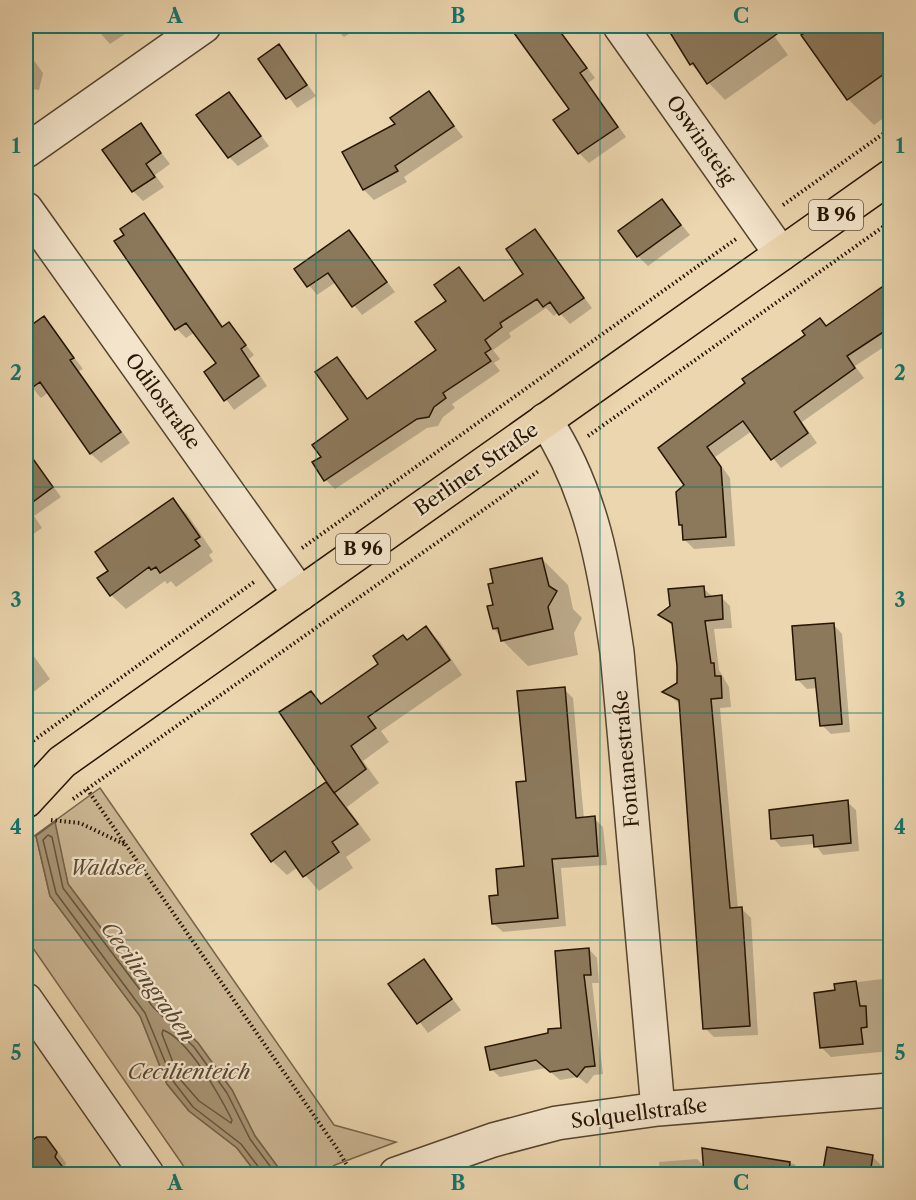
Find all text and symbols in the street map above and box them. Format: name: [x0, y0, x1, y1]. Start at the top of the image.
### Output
text: A: [166, 4, 183, 28]
text: B: [451, 4, 466, 28]
text: C: [733, 4, 749, 28]
street label: Oswinsteig: [661, 91, 741, 190]
text: 1: [12, 134, 21, 158]
text: 1: [896, 134, 905, 158]
road number: B 96: [809, 200, 863, 230]
street label: Odilostraße: [120, 348, 206, 454]
text: 2: [10, 361, 22, 385]
text: 2: [894, 361, 906, 385]
street label: Berliner Straße: [409, 417, 543, 521]
road number: B 96: [336, 534, 390, 564]
text: 3: [10, 588, 22, 612]
text: 3: [894, 588, 906, 612]
street label: Fontanestraße: [608, 689, 644, 829]
text: 4: [10, 815, 22, 839]
text: 4: [894, 815, 906, 839]
park label: Waldsee: [70, 856, 146, 880]
water label: Ceciliengraben: [96, 916, 201, 1047]
text: 5: [10, 1041, 22, 1065]
text: 5: [894, 1041, 906, 1065]
water label: Cecilienteich: [127, 1059, 251, 1084]
street label: Solquellstraße: [569, 1093, 709, 1133]
text: A: [166, 1171, 183, 1195]
text: B: [451, 1171, 466, 1195]
text: C: [733, 1171, 749, 1195]

